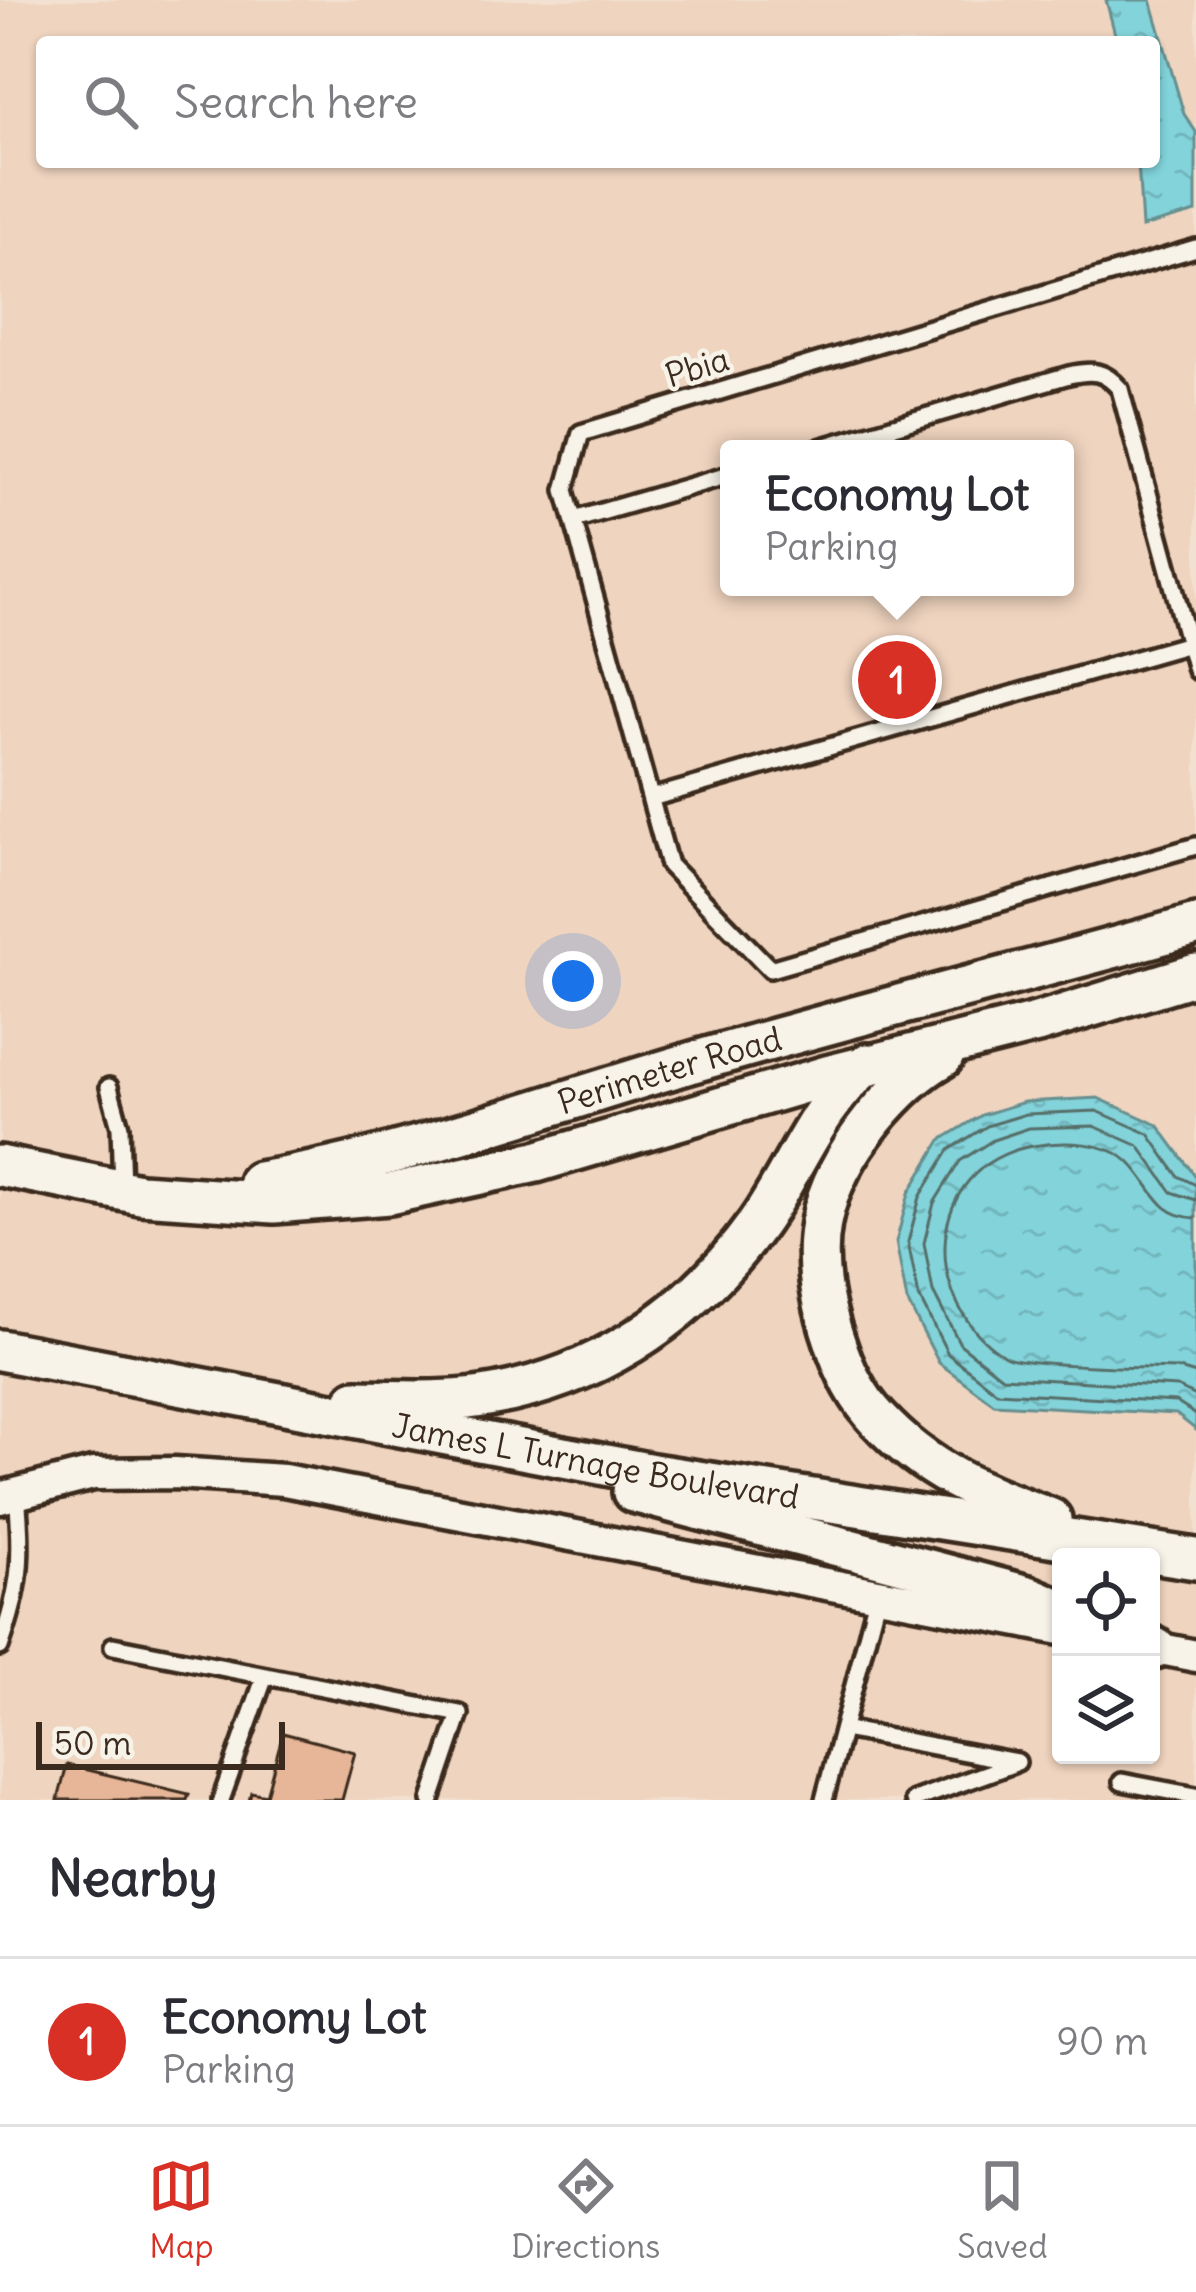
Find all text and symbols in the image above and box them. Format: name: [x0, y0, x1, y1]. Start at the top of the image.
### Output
search box: [36, 36, 1160, 168]
icon: search: [78, 69, 144, 135]
text: Search here: [174, 74, 418, 130]
street label: Pbia: [660, 338, 734, 396]
popup: [720, 440, 1074, 596]
text: Economy Lot: [765, 466, 1029, 522]
text: Parking: [765, 522, 898, 571]
pin: 1: [858, 635, 936, 725]
your location: [543, 951, 603, 1011]
street label: Perimeter Road: [553, 1017, 786, 1123]
street label: James L Turnage Boulevard: [389, 1404, 802, 1518]
map controls: [1052, 1548, 1160, 1764]
button: locate: [1052, 1548, 1160, 1656]
button: layers: [1052, 1656, 1160, 1764]
scale bar: [36, 1716, 285, 1769]
text: 50 m: [54, 1722, 131, 1764]
text: Nearby: [48, 1846, 217, 1910]
text: Economy Lot: [162, 1989, 426, 2045]
text: 1: [79, 2017, 95, 2066]
text: 90 m: [1056, 2017, 1148, 2066]
text: Parking: [162, 2045, 296, 2094]
tab: Map: [148, 2153, 214, 2267]
tab: Directions: [511, 2153, 660, 2267]
tab: Saved: [957, 2153, 1048, 2267]

